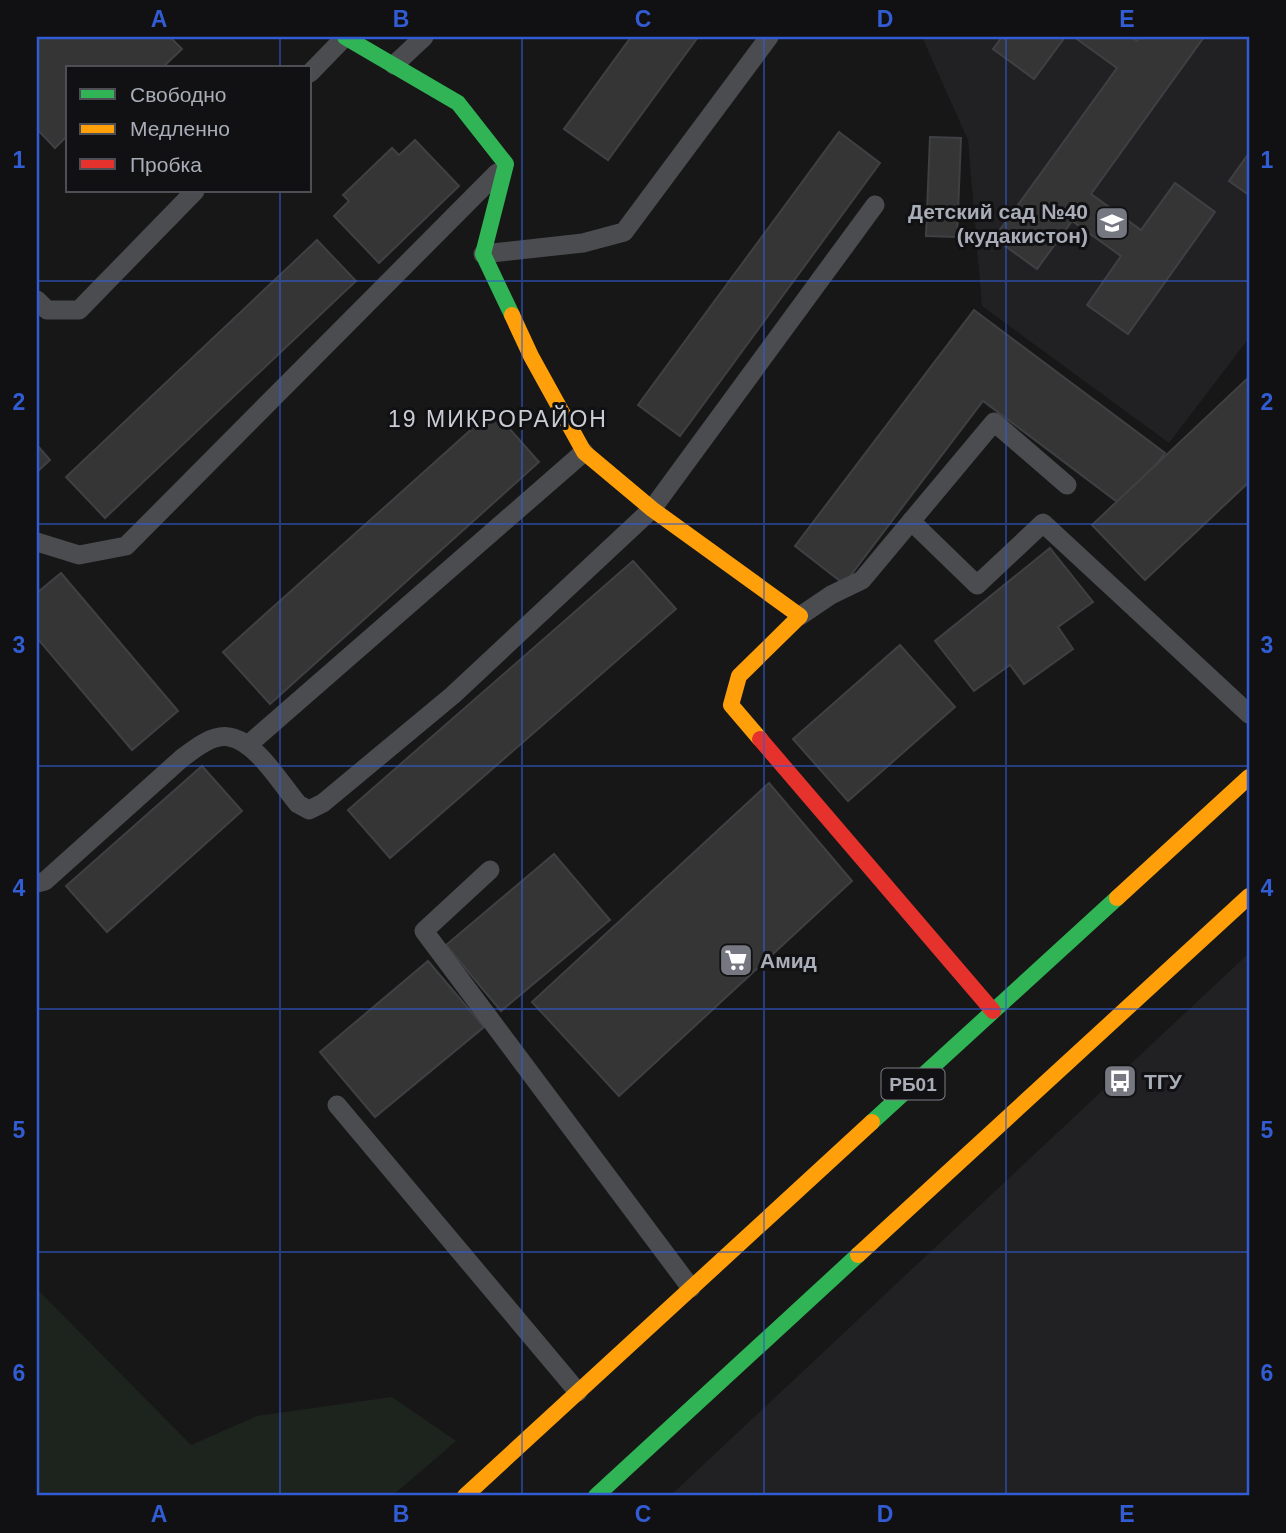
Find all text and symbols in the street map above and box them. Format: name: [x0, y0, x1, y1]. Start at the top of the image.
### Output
text: A: [151, 6, 167, 32]
text: B: [393, 6, 409, 32]
text: C: [635, 6, 651, 32]
text: D: [877, 6, 893, 32]
text: E: [1119, 6, 1135, 32]
legend: [66, 66, 312, 192]
text: Свободно: [130, 83, 227, 106]
text: Медленно: [130, 117, 230, 140]
text: 1: [13, 147, 26, 173]
text: 1: [1261, 147, 1274, 173]
text: Пробка: [130, 153, 202, 176]
place label: Детский сад №40 (кудакистон): [908, 200, 1088, 247]
school or university icon: Детский сад №40 (кудакистон): [1093, 204, 1131, 242]
text: 2: [13, 389, 25, 415]
text: 2: [1261, 389, 1273, 415]
district label: 19 МИКРОРАЙОН: [388, 405, 608, 432]
text: 3: [13, 632, 25, 658]
text: 3: [1261, 632, 1273, 658]
text: 4: [13, 875, 26, 901]
text: 4: [1261, 875, 1274, 901]
supermarket icon: Амид: [717, 941, 755, 979]
place label: Амид: [760, 949, 817, 972]
bus stop icon: ТГУ: [1101, 1062, 1139, 1100]
road number: РБ01: [881, 1068, 944, 1100]
place label: ТГУ: [1144, 1070, 1183, 1093]
text: 5: [13, 1117, 26, 1143]
text: 5: [1261, 1117, 1274, 1143]
text: 6: [13, 1360, 25, 1386]
text: 6: [1261, 1360, 1273, 1386]
text: A: [151, 1501, 167, 1527]
text: B: [393, 1501, 409, 1527]
text: C: [635, 1501, 651, 1527]
text: D: [877, 1501, 893, 1527]
text: E: [1119, 1501, 1135, 1527]

